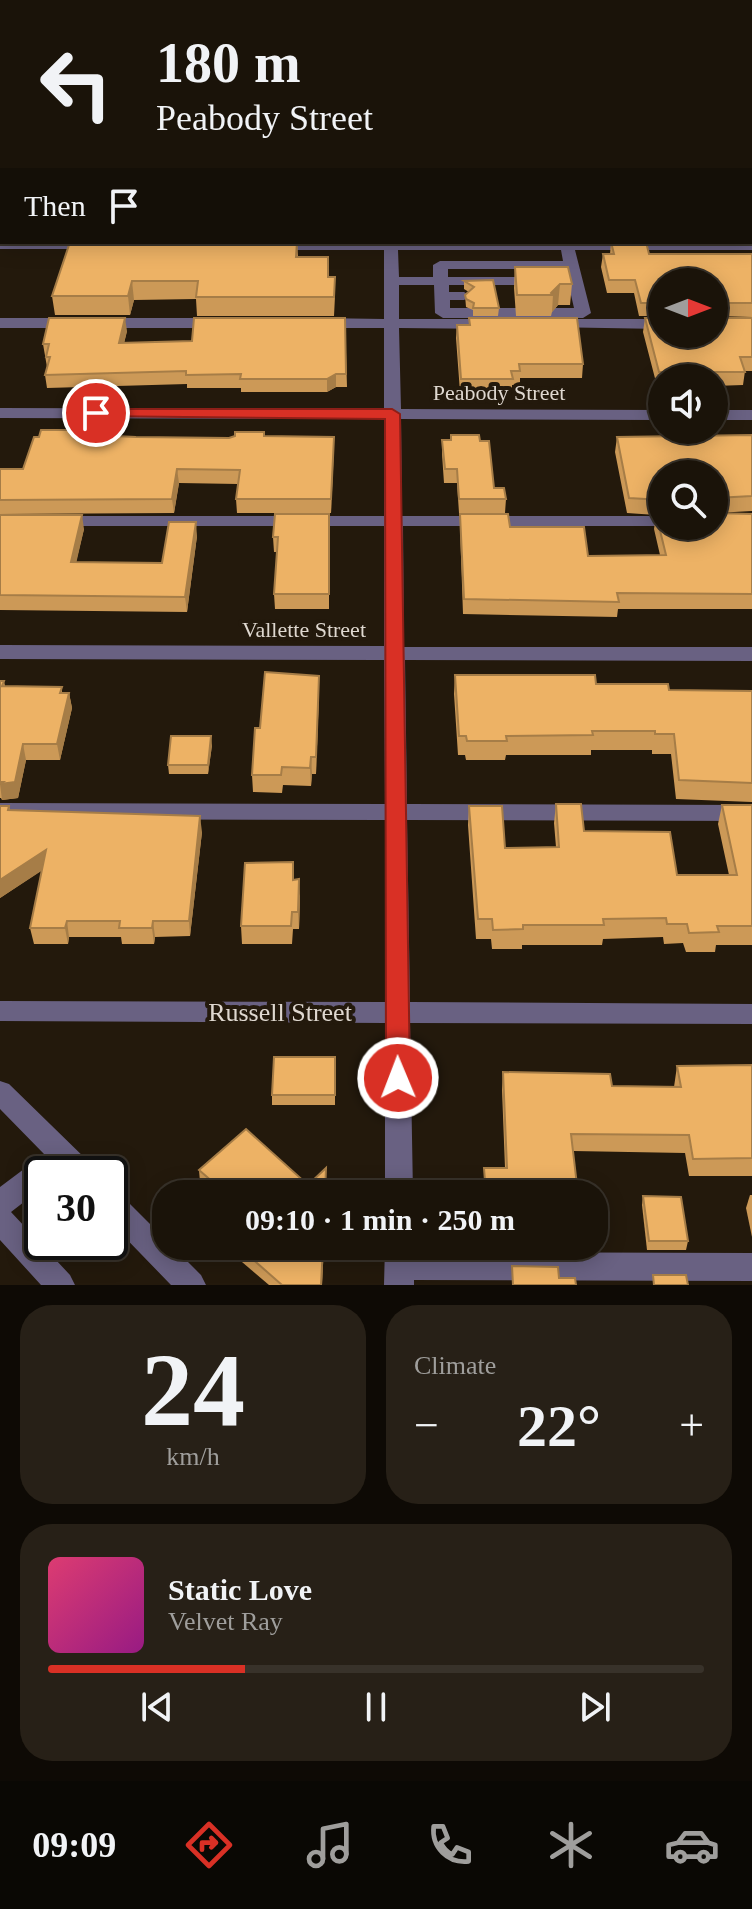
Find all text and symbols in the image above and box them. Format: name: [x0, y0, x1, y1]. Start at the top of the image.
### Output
icon: left: [24, 32, 128, 136]
text: 180 m: [156, 32, 301, 94]
text: Peabody Street: [156, 98, 373, 138]
icon: arrive: [102, 184, 146, 228]
text: Then: [24, 189, 86, 222]
north arrow: [648, 268, 728, 348]
map controls: [648, 268, 728, 540]
button: sound: [648, 364, 728, 444]
pin: [62, 379, 130, 447]
street label: Peabody Street: [433, 380, 565, 405]
icon: arrive: [74, 391, 118, 435]
button: search: [648, 460, 728, 540]
street label: Vallette Street: [242, 617, 366, 642]
street label: Russell Street: [208, 998, 353, 1027]
position arrow: [356, 1036, 440, 1120]
speed limit sign: 30: [24, 1156, 128, 1260]
text: 09:10 · 1 min · 250 m: [245, 1203, 515, 1236]
text: 24: [141, 1332, 245, 1447]
text: Climate: [414, 1351, 496, 1380]
text: 22°: [517, 1393, 601, 1459]
text: −: [414, 1401, 439, 1450]
text: +: [679, 1401, 704, 1450]
text: km/h: [166, 1442, 220, 1471]
text: Static Love: [168, 1573, 312, 1606]
text: Velvet Ray: [168, 1607, 283, 1636]
icon: previous: [135, 1685, 179, 1729]
icon: pause: [354, 1685, 398, 1729]
icon: next: [573, 1685, 617, 1729]
icon: directions: [181, 1817, 237, 1873]
icon: music: [302, 1817, 358, 1873]
icon: phone: [422, 1817, 478, 1873]
icon: climate: [543, 1817, 599, 1873]
icon: car: [664, 1817, 720, 1873]
text: 09:09: [32, 1825, 116, 1865]

